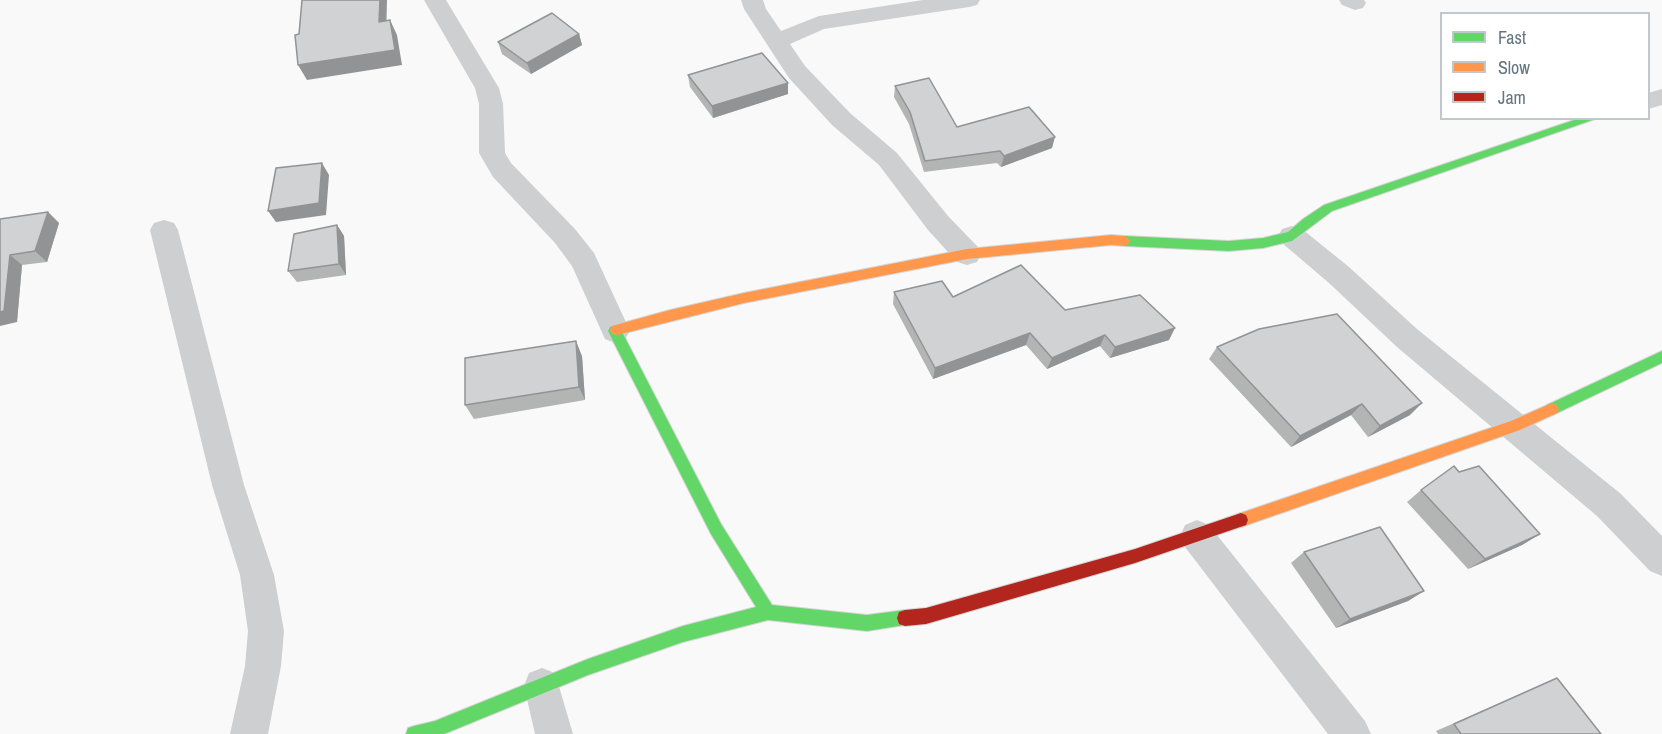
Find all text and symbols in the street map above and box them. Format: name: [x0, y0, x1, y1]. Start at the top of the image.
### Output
legend: [1440, 12, 1650, 120]
text: Fast: [1498, 25, 1526, 50]
text: Slow: [1498, 55, 1530, 80]
text: Jam: [1498, 85, 1526, 110]

